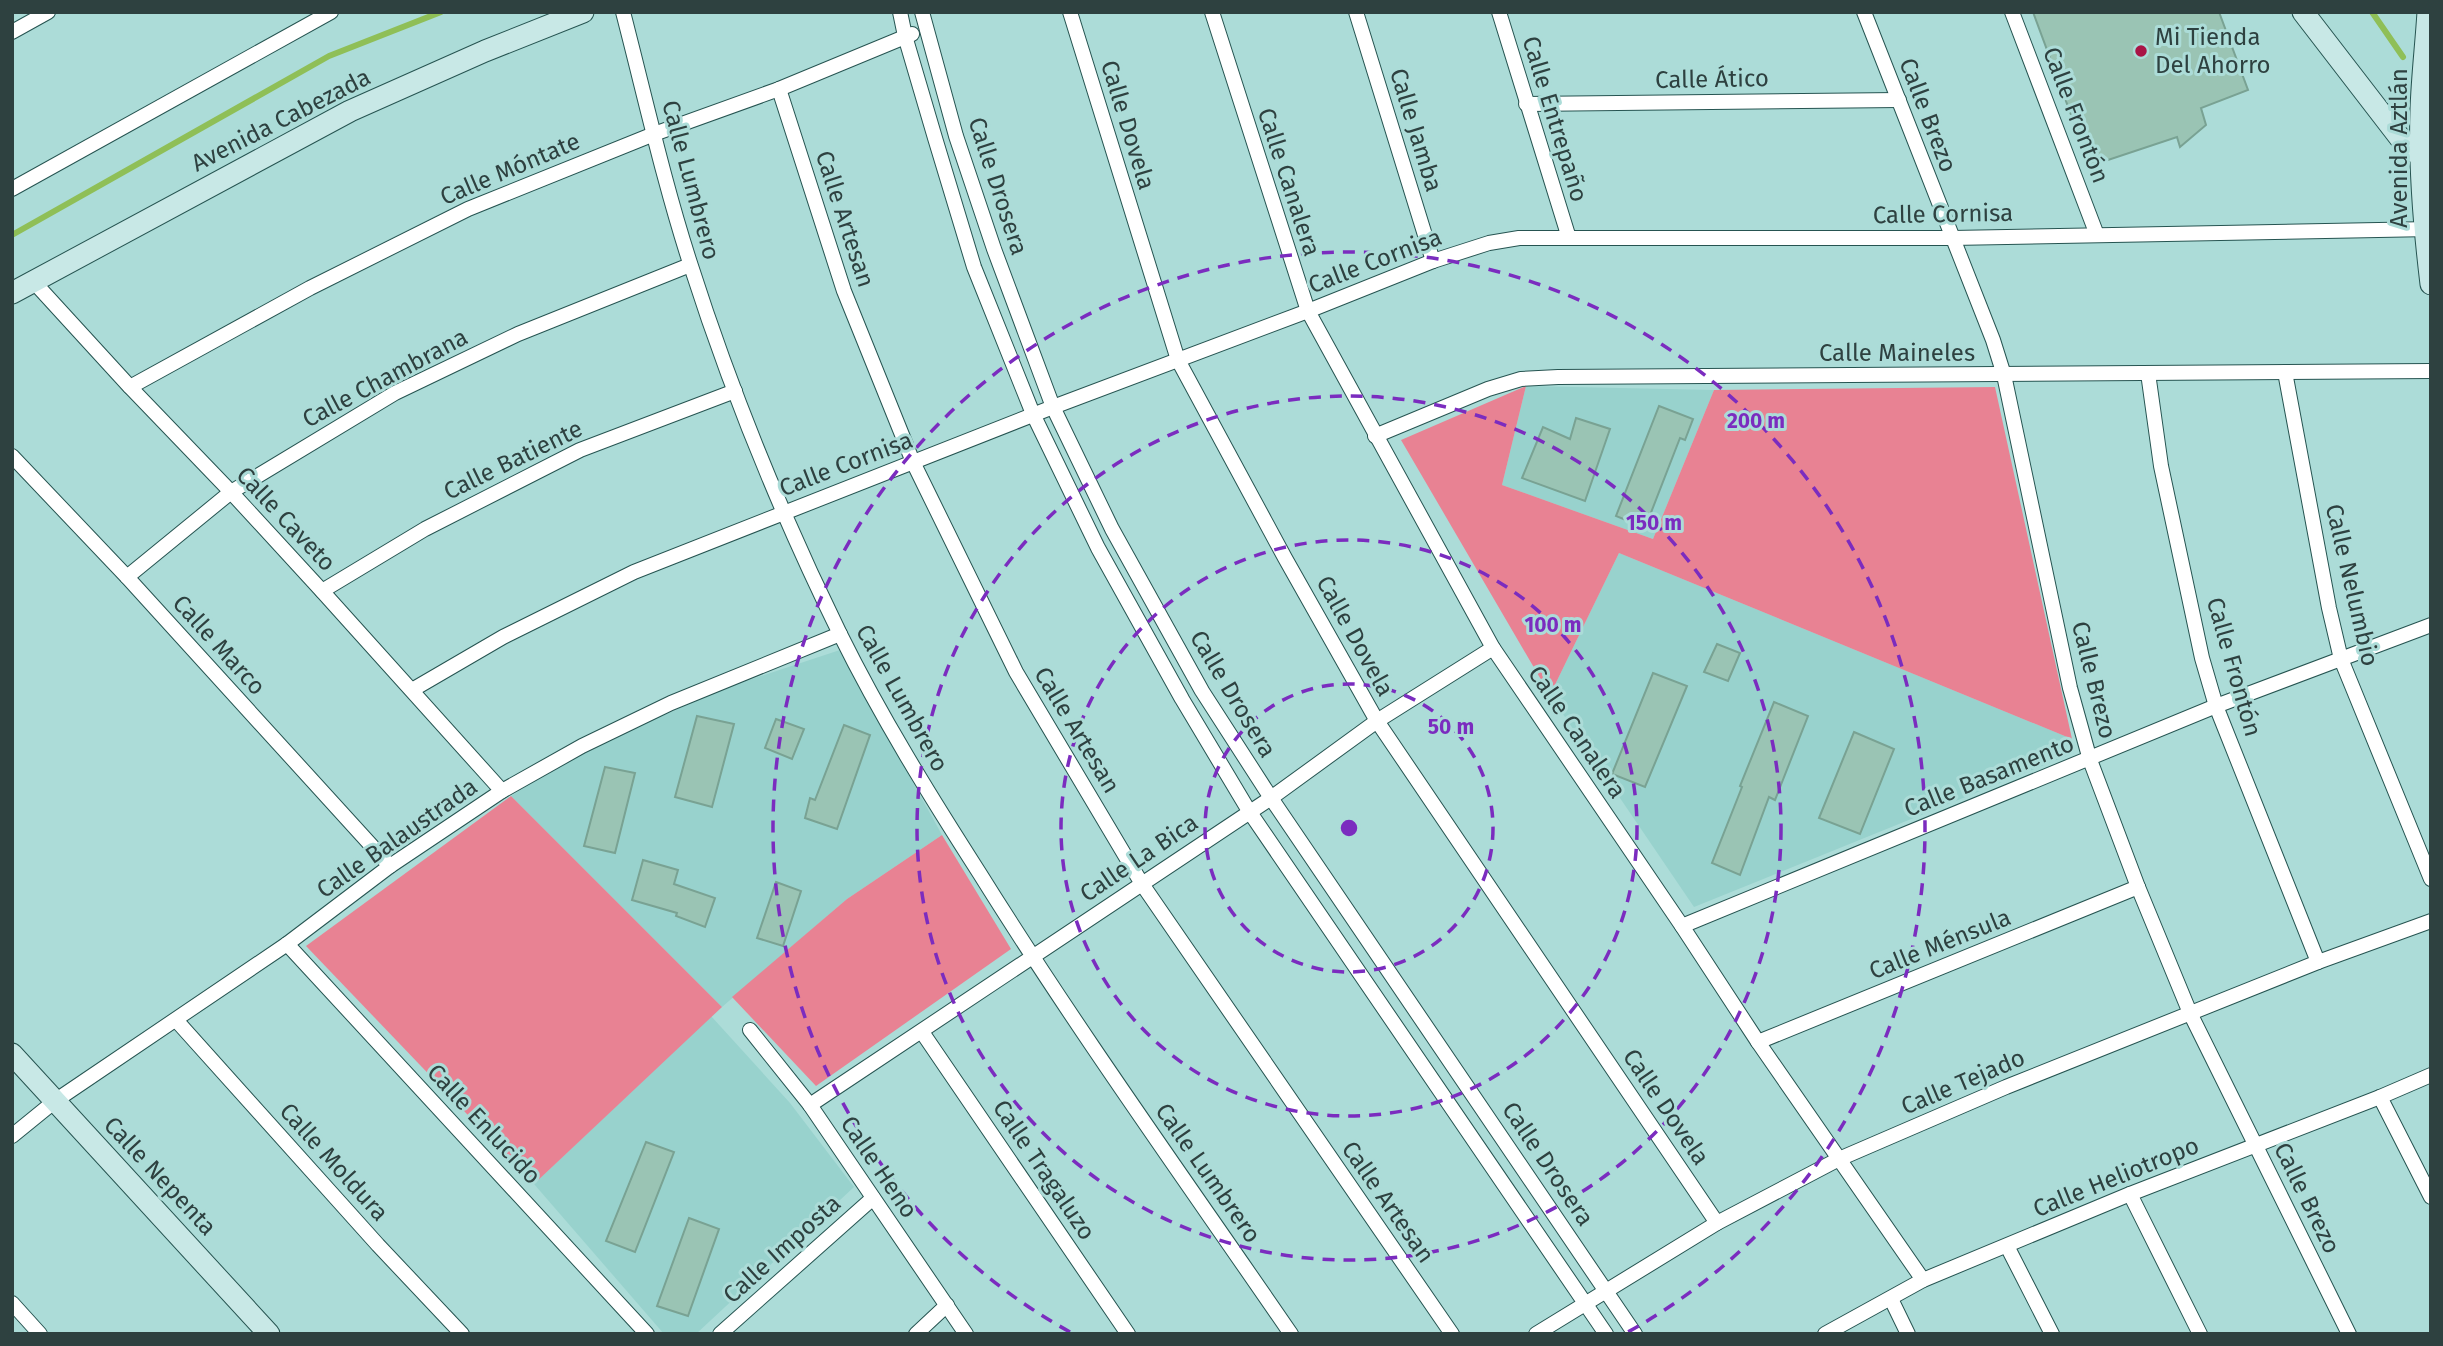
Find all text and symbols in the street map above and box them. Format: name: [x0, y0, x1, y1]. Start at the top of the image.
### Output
place label: Mi Tienda Del Ahorro: [2155, 23, 2271, 79]
street label: Calle Entrepaño: [1517, 33, 1593, 205]
street label: Calle Frontón: [2037, 43, 2115, 187]
marker: Mi Tienda Del Ahorro: [2133, 43, 2149, 59]
street label: Calle Brezo: [1893, 54, 1963, 176]
street label: Calle Dovela: [1095, 57, 1161, 193]
street label: Avenida Cabezada: [187, 63, 375, 177]
street label: Calle Ático: [1655, 63, 1769, 94]
street label: Calle Jamba: [1384, 65, 1448, 195]
street label: Avenida Aztlán: [2385, 68, 2413, 228]
street label: Calle Lumbrero: [656, 97, 726, 263]
street label: Calle Canalera: [1252, 104, 1326, 260]
street label: Calle Drosera: [963, 114, 1033, 258]
street label: Calle Móntate: [436, 127, 584, 211]
street label: Calle Artesan: [810, 147, 880, 291]
street label: Calle Cornisa: [1873, 199, 2013, 229]
street label: Calle Cornisa: [1304, 223, 1446, 299]
street label: Calle Chambrana: [298, 323, 472, 433]
street label: Calle Maineles: [1819, 339, 1975, 367]
text: 200 m: [1727, 408, 1785, 434]
street label: Calle Batiente: [439, 414, 587, 506]
street label: Calle Cornisa: [775, 426, 917, 502]
street label: Calle Caveto: [231, 461, 341, 577]
street label: Calle Nelumbio: [2320, 501, 2384, 669]
text: 150 m: [1626, 510, 1682, 536]
street label: Calle Dovela: [1310, 571, 1400, 701]
street label: Calle Marco: [167, 589, 271, 701]
street label: Calle Frontón: [2201, 594, 2267, 740]
text: 100 m: [1524, 612, 1582, 638]
street label: Calle Brezo: [2066, 618, 2122, 742]
street label: Calle Lumbrero: [850, 620, 954, 776]
street label: Calle Drosera: [1184, 625, 1282, 763]
street label: Calle Canalera: [1522, 660, 1632, 804]
street label: Calle Artesan: [1028, 662, 1126, 798]
text: 50 m: [1428, 714, 1474, 740]
street label: Calle Basamento: [1900, 729, 2078, 823]
street label: Calle Balaustrada: [311, 772, 483, 904]
street label: Calle La Bica: [1075, 808, 1203, 908]
centre of rings: [1337, 816, 1361, 840]
street label: Calle Ménsula: [1865, 903, 2015, 985]
street label: Calle Tejado: [1897, 1043, 2029, 1121]
street label: Calle Dovela: [1617, 1044, 1715, 1170]
street label: Calle Enlucido: [421, 1058, 547, 1190]
street label: Calle Tragaluzo: [987, 1095, 1101, 1245]
street label: Calle Moldura: [274, 1097, 394, 1227]
street label: Calle Drosera: [1496, 1097, 1600, 1231]
street label: Calle Lumbrero: [1150, 1098, 1266, 1248]
street label: Calle Nepenta: [98, 1111, 222, 1241]
street label: Calle Heno: [835, 1111, 923, 1223]
street label: Calle Heliotropo: [2029, 1131, 2203, 1223]
street label: Calle Artesan: [1336, 1136, 1440, 1268]
street label: Calle Brezo: [2268, 1138, 2346, 1258]
street label: Calle Imposta: [718, 1189, 846, 1309]

